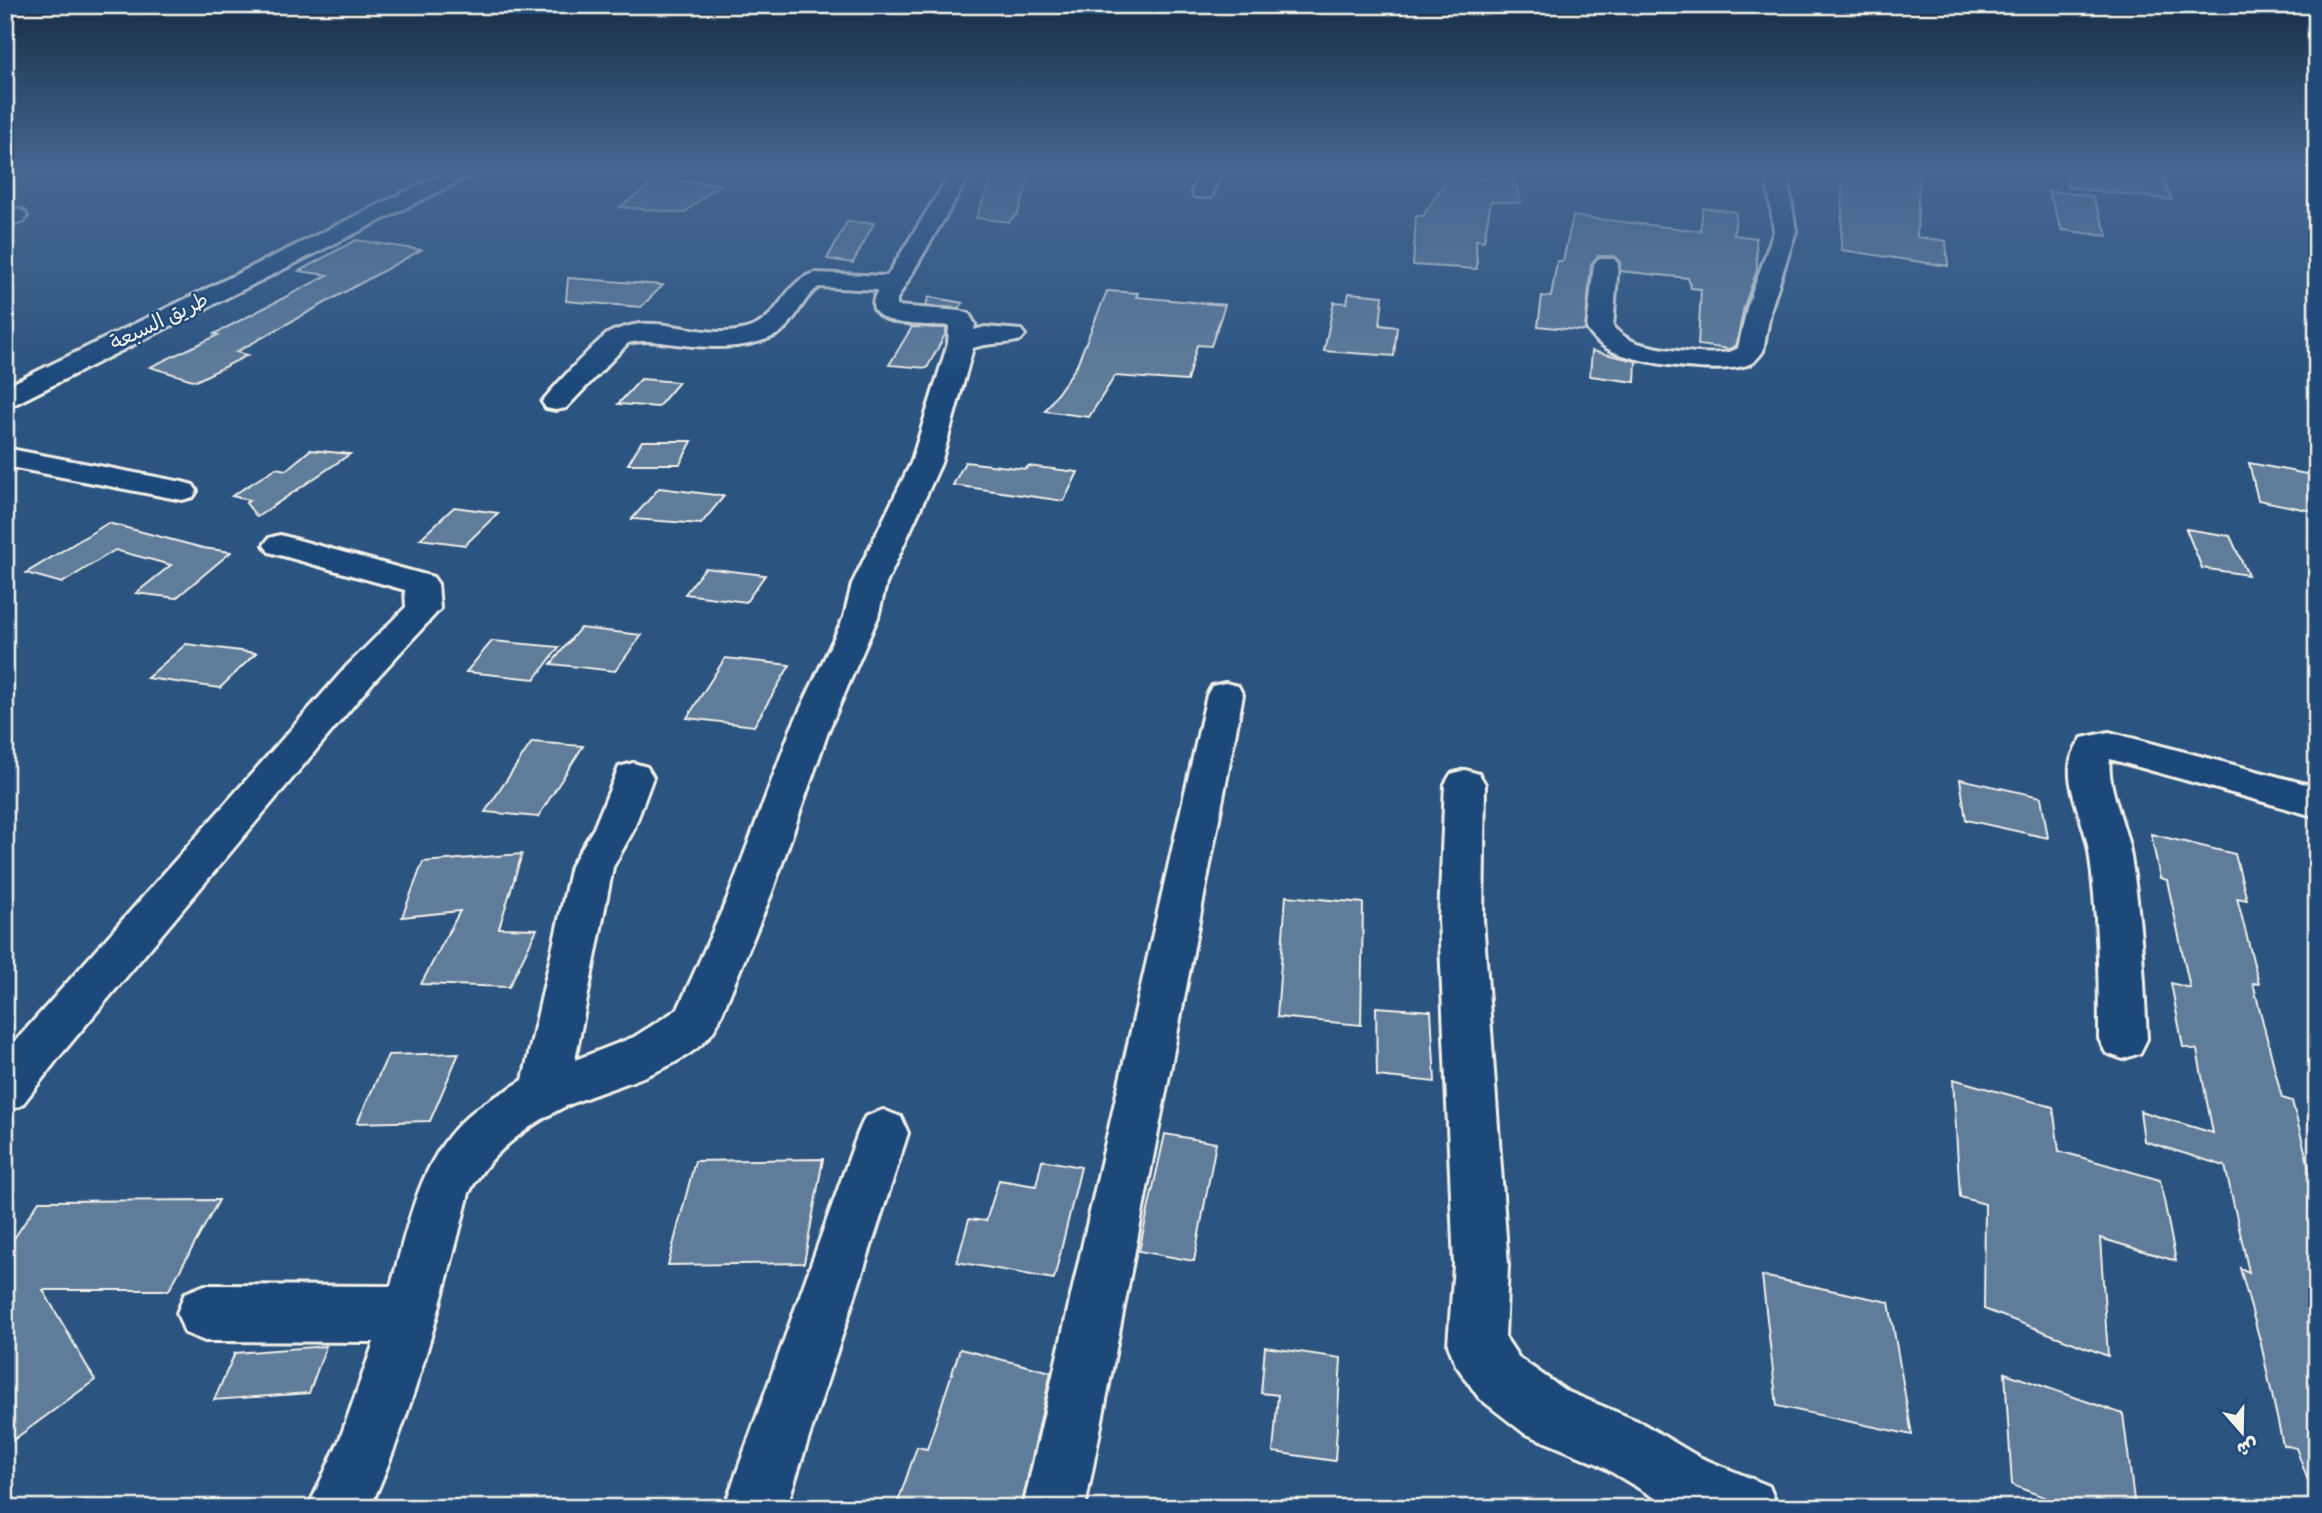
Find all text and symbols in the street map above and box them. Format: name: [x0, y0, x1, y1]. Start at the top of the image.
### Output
street label: طريق السبعة: [106, 286, 212, 356]
north arrow: [2206, 1398, 2276, 1468]
text: ش: [2234, 1433, 2261, 1462]

